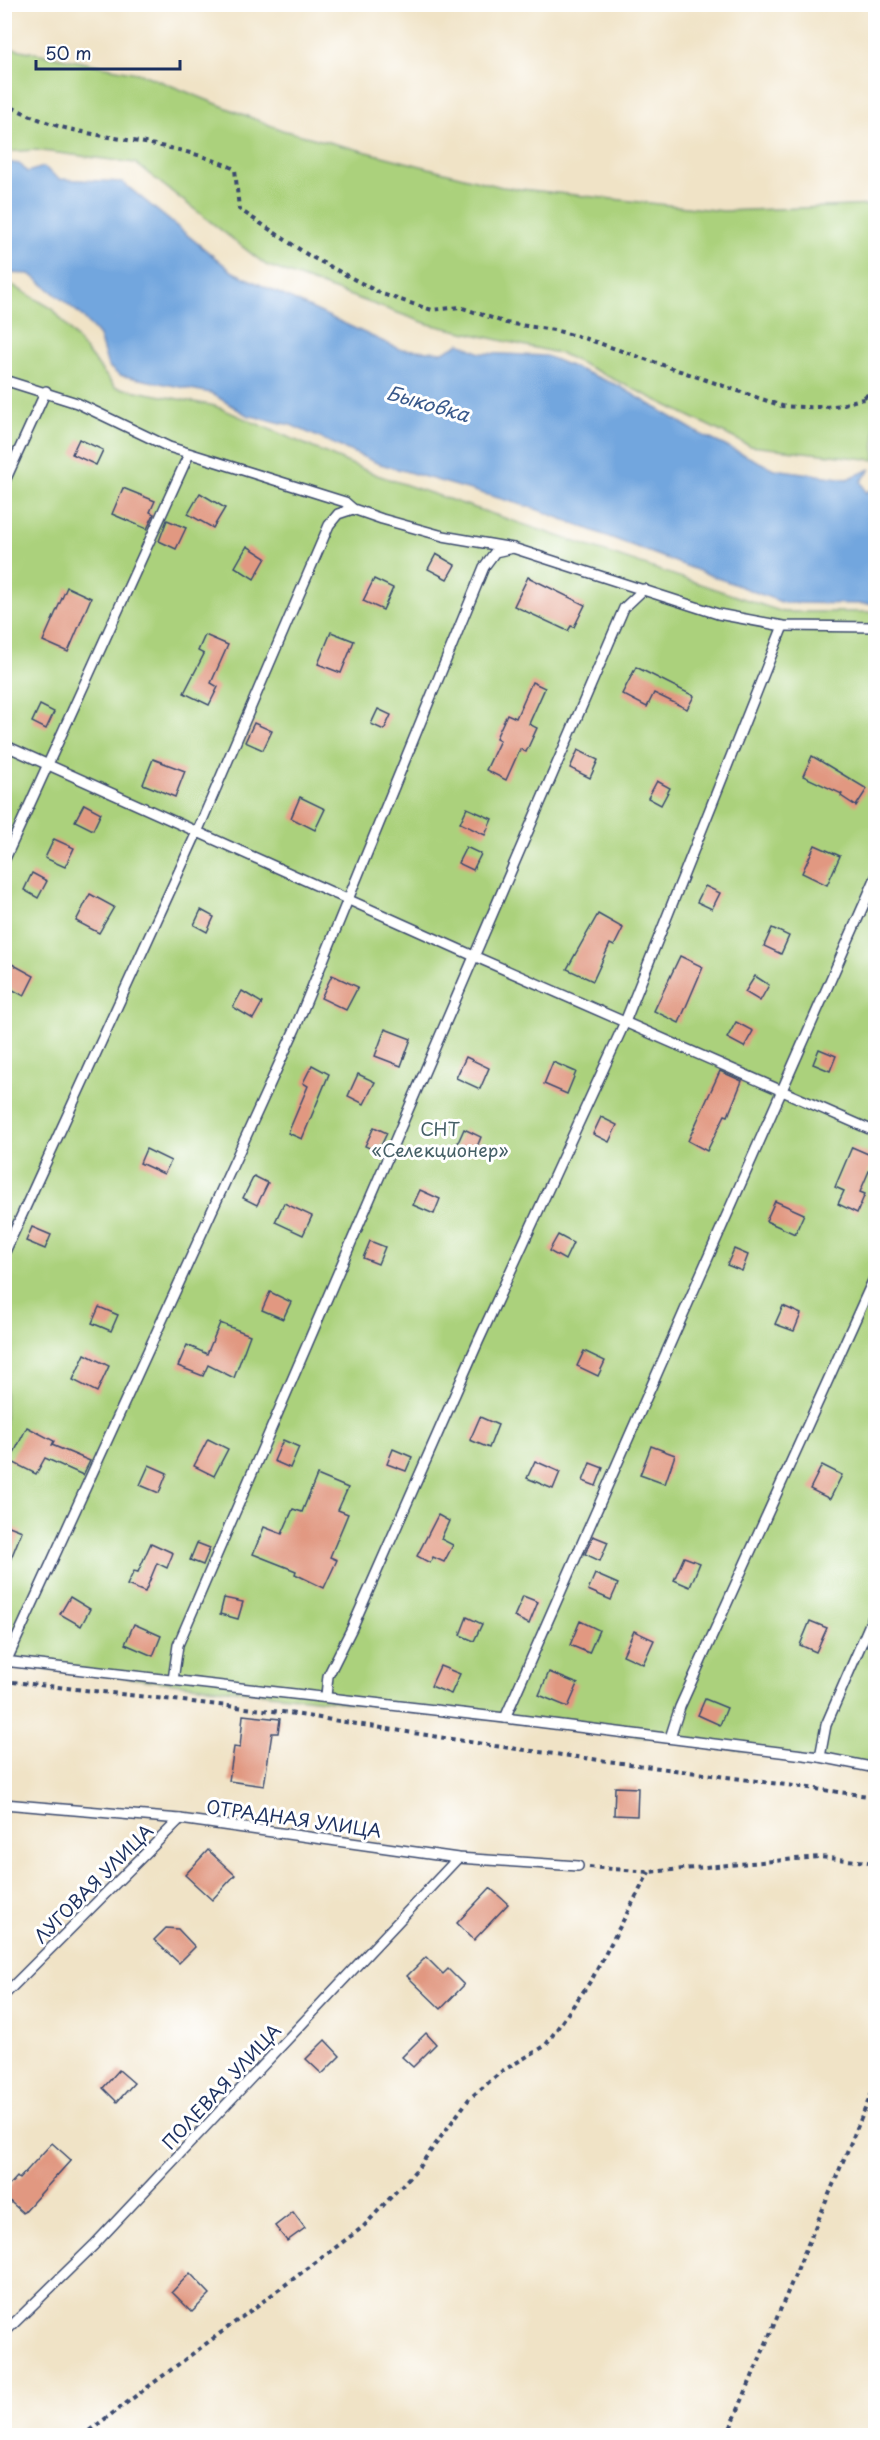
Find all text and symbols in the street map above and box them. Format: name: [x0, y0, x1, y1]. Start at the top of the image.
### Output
scale bar: [36, 33, 180, 71]
text: 50 m: [45, 39, 92, 66]
water label: Быковка: [383, 377, 474, 429]
park label: СНТ «Селекционер»: [372, 1115, 509, 1163]
street label: ОТРАДНАЯ УЛИЦА: [205, 1792, 384, 1844]
street label: ЛУГОВАЯ УЛИЦА: [27, 1817, 159, 1949]
street label: ПОЛЕВАЯ УЛИЦА: [155, 2017, 287, 2155]

